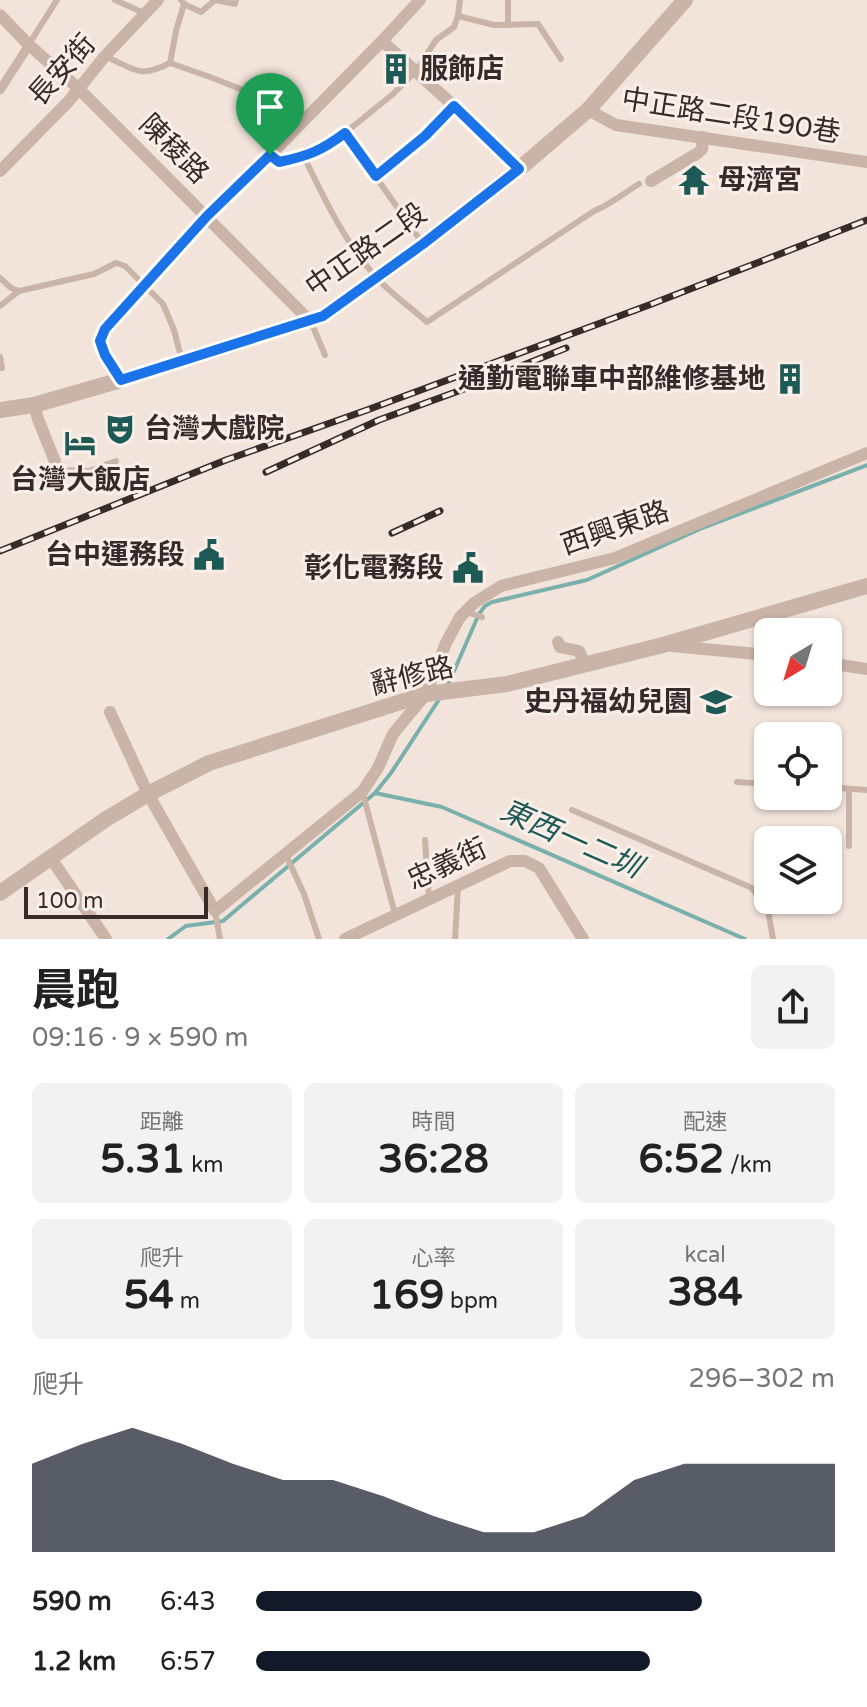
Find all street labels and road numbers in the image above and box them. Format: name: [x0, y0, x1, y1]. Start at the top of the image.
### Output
street label: 長安街: [21, 27, 103, 113]
street label: 中正路二段190巷: [619, 82, 843, 150]
street label: 陳稜路: [132, 107, 216, 191]
street label: 中正路二段: [299, 196, 433, 304]
street label: 西興東路: [557, 494, 673, 562]
street label: 辭修路: [367, 650, 457, 702]
street label: 忠義街: [402, 831, 492, 897]

